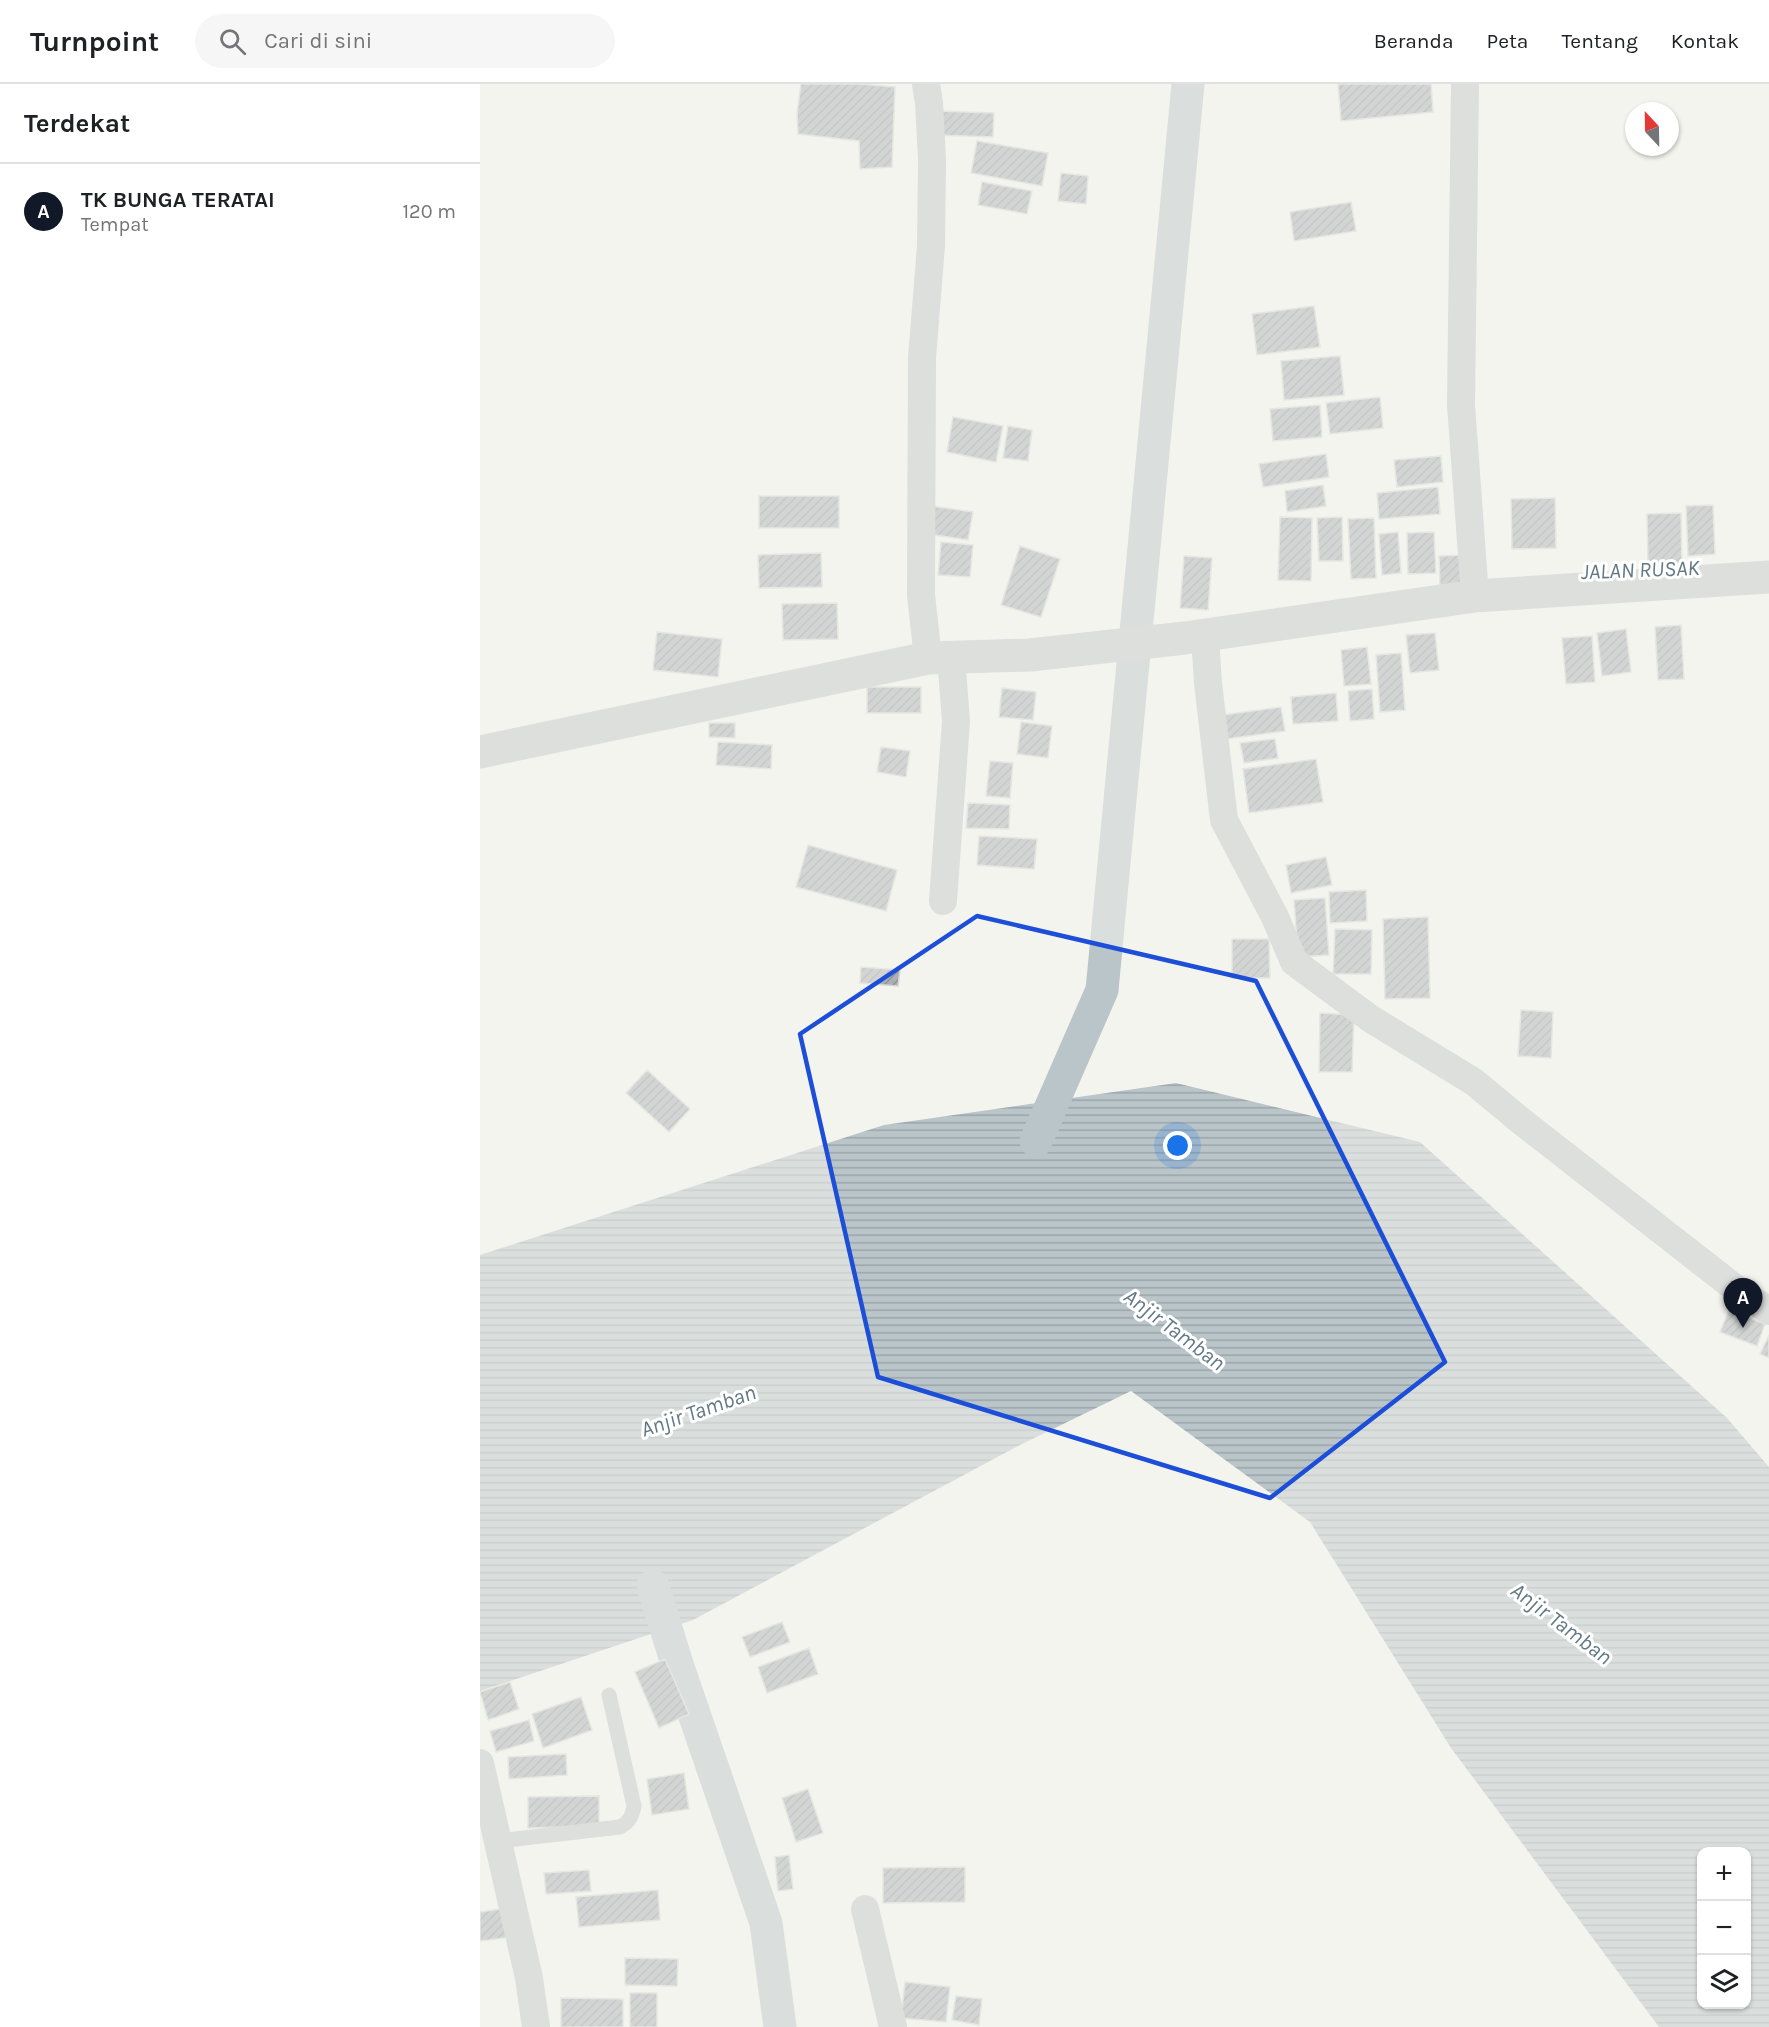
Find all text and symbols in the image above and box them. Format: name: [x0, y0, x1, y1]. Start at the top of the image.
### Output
search box: [195, 14, 615, 68]
text: Turnpoint: [30, 25, 159, 58]
icon: search: [216, 25, 249, 58]
text: Cari di sini: [264, 28, 372, 54]
text: Beranda: [1374, 29, 1454, 53]
text: Peta: [1487, 29, 1528, 53]
text: Tentang: [1561, 29, 1638, 53]
text: Kontak: [1671, 29, 1739, 53]
north arrow: [1625, 102, 1679, 156]
text: Terdekat: [24, 108, 130, 139]
text: TK BUNGA TERATAI: [81, 187, 275, 213]
text: A: [37, 200, 50, 223]
text: 120 m: [402, 200, 456, 223]
text: Tempat: [81, 213, 149, 236]
water label: JALAN RUSAK: [1580, 555, 1701, 585]
your location: [1163, 1131, 1192, 1160]
pin: A: [1724, 1278, 1762, 1328]
water label: Anjir Tamban: [1119, 1283, 1230, 1376]
water label: Anjir Tamban: [637, 1379, 759, 1443]
water label: Anjir Tamban: [1506, 1577, 1617, 1670]
map controls: [1697, 1847, 1751, 2009]
button: +: [1697, 1847, 1751, 1901]
button: −: [1697, 1901, 1751, 1955]
button: layers: [1697, 1955, 1751, 2009]

